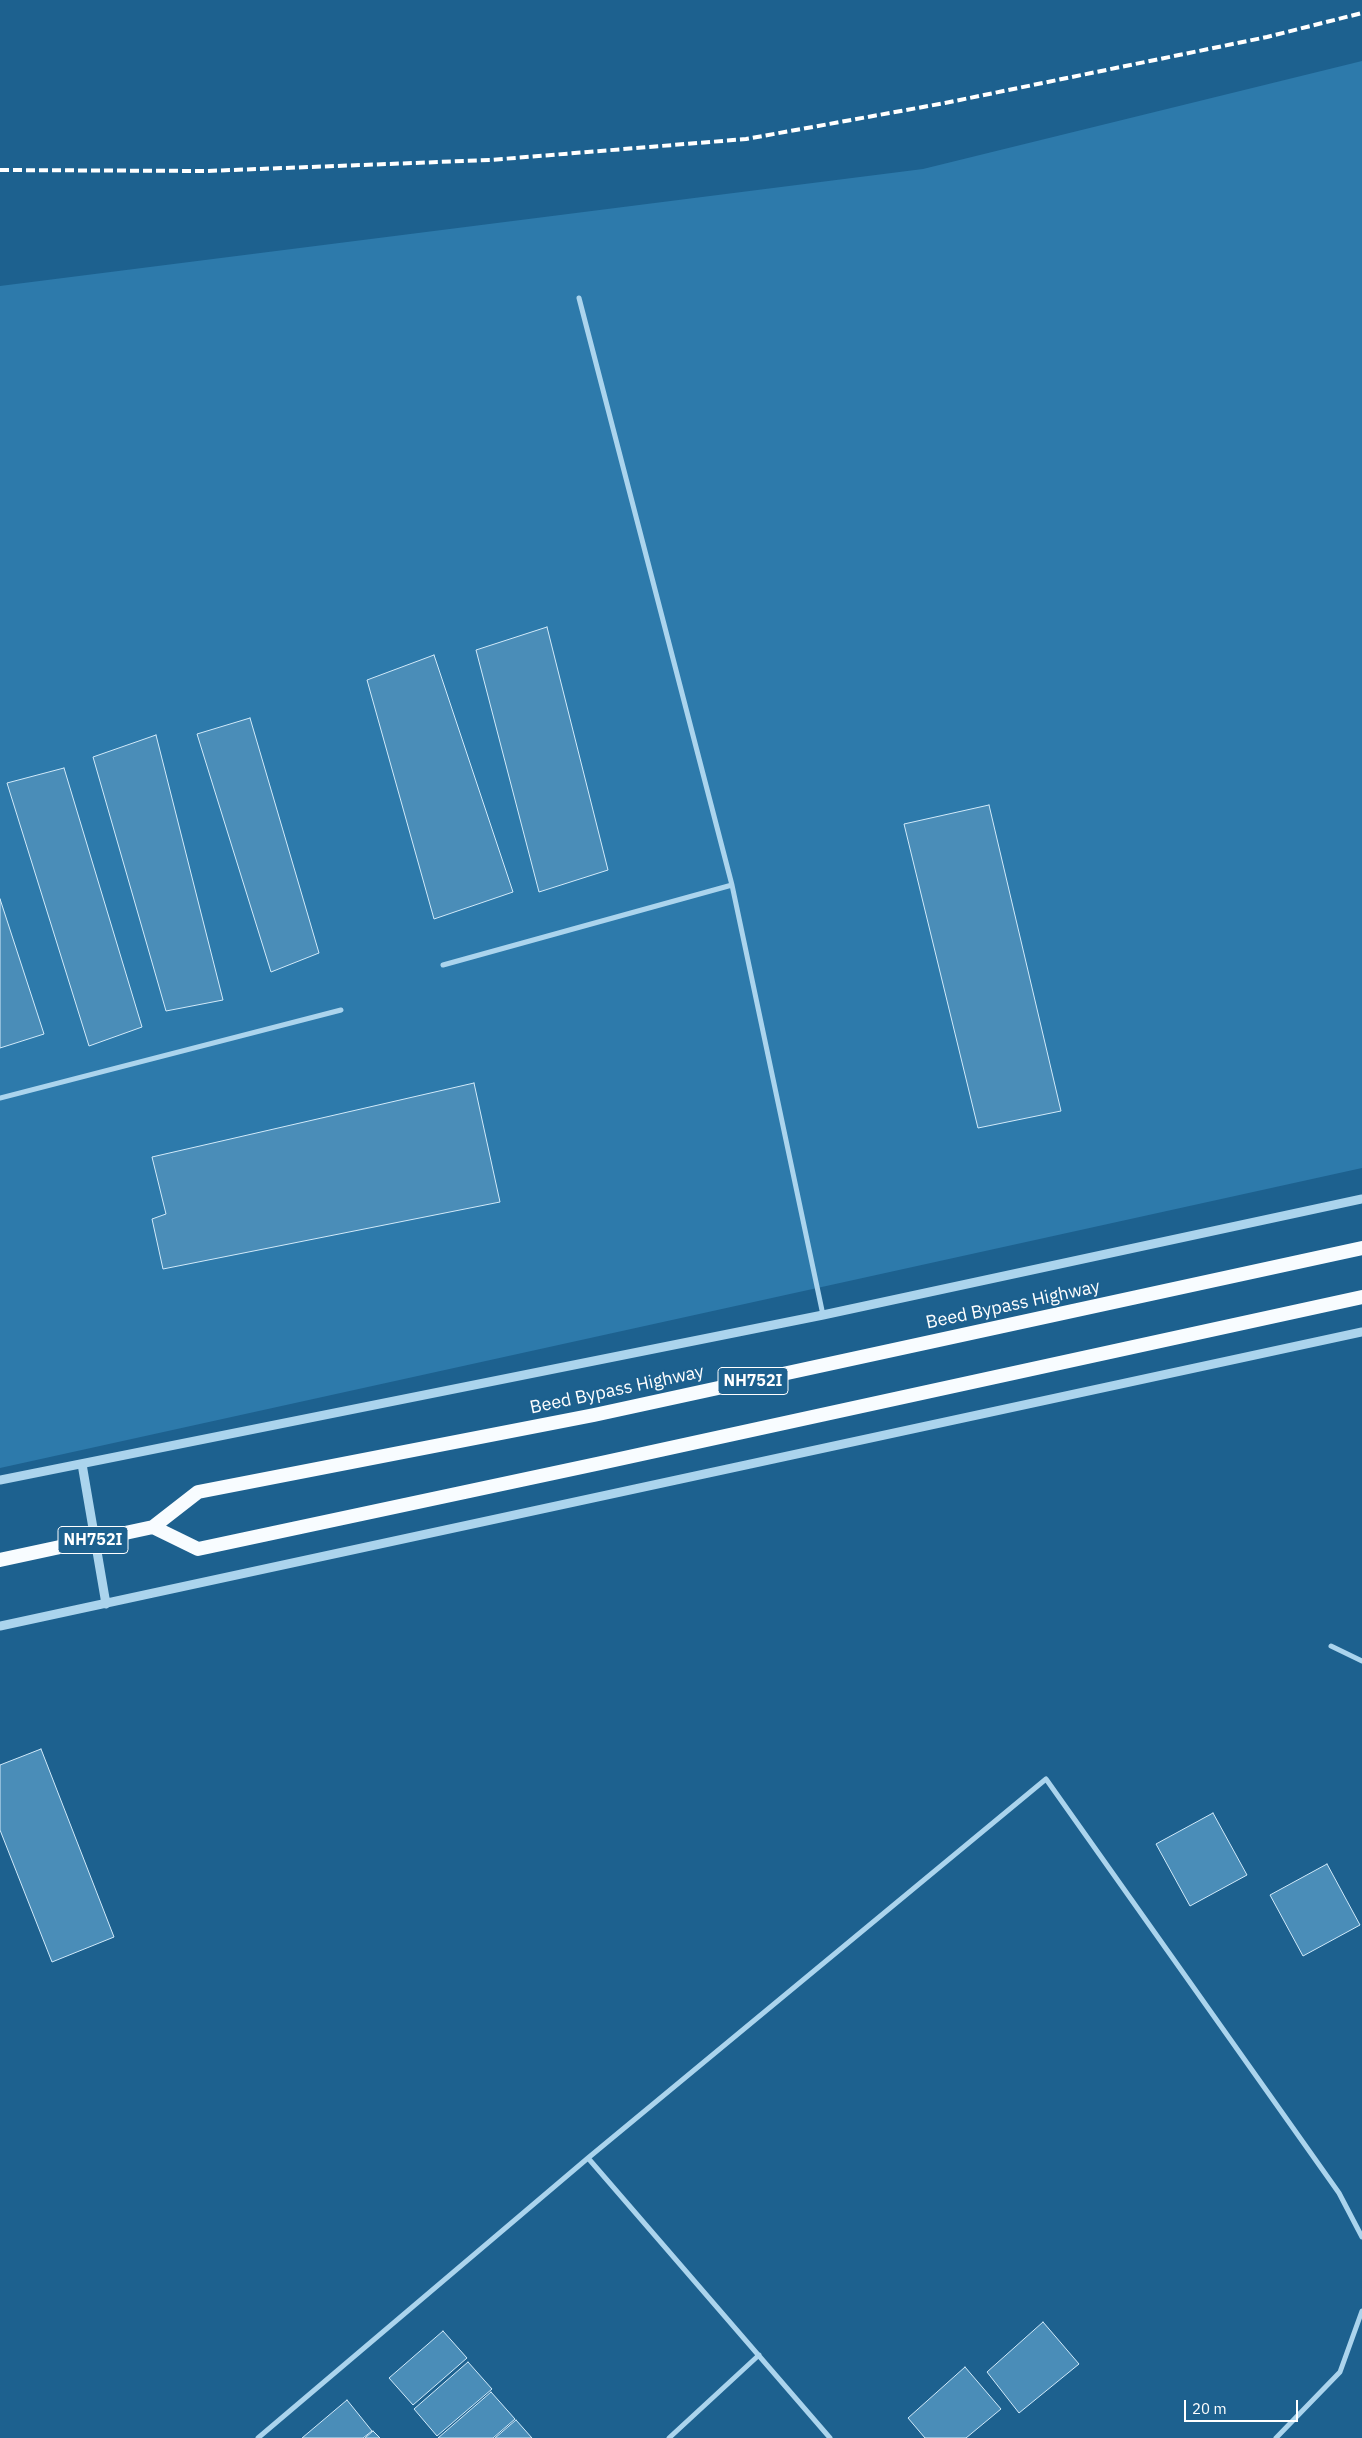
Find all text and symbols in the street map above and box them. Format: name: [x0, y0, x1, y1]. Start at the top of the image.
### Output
street label: Beed Bypass Highway: [924, 1276, 1102, 1334]
street label: Beed Bypass Highway: [528, 1361, 706, 1419]
road number: NH752I: [718, 1368, 788, 1394]
road number: NH752I: [58, 1526, 128, 1554]
scale bar: [1187, 2390, 1301, 2422]
text: 20 m: [1192, 2399, 1227, 2418]

